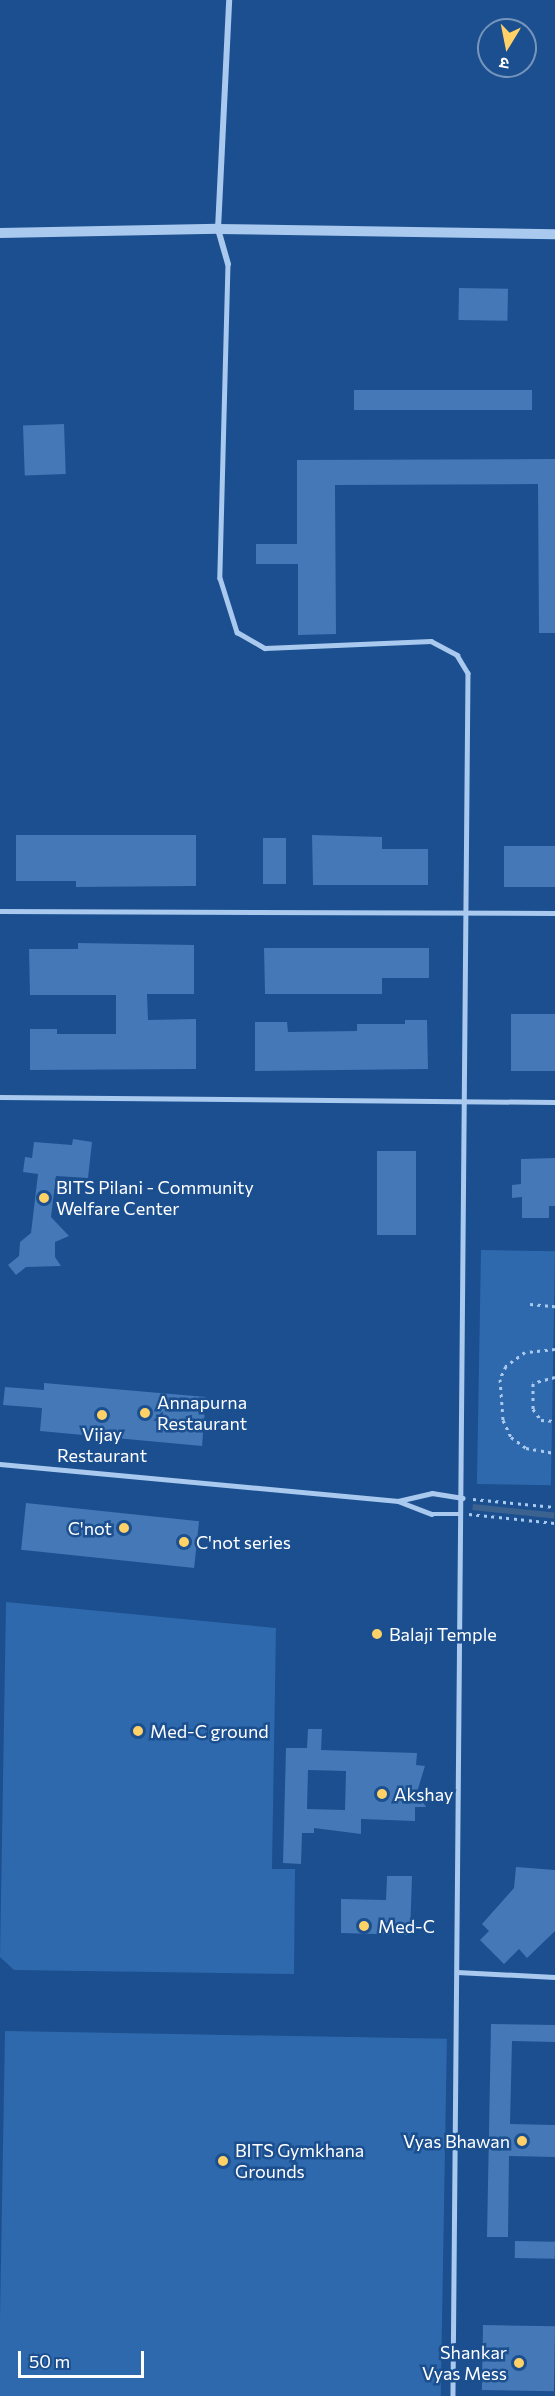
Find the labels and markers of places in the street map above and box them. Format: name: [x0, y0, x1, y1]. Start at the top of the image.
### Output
place label: BITS Pilani - Community Welfare Center: [56, 1177, 254, 1220]
marker: BITS Pilani - Community Welfare Center: [37, 1191, 51, 1205]
place label: Annapurna Restaurant: [157, 1392, 247, 1434]
marker: Annapurna Restaurant: [138, 1406, 152, 1420]
marker: Vijay Restaurant: [95, 1408, 109, 1422]
place label: Vijay Restaurant: [57, 1424, 147, 1466]
place label: C'not: [68, 1517, 112, 1539]
marker: C'not: [117, 1521, 131, 1535]
place label: C'not series: [196, 1531, 291, 1553]
marker: C'not series: [177, 1535, 191, 1549]
place label: Balaji Temple: [389, 1623, 497, 1645]
marker: Balaji Temple: [370, 1627, 384, 1641]
place label: Med-C ground: [150, 1720, 269, 1742]
marker: Med-C ground: [131, 1724, 145, 1738]
place label: Akshay: [394, 1783, 453, 1805]
marker: Akshay: [375, 1787, 389, 1801]
place label: Med-C: [378, 1915, 435, 1937]
marker: Med-C: [355, 1917, 373, 1935]
place label: Vyas Bhawan: [403, 2130, 510, 2152]
marker: Vyas Bhawan: [515, 2134, 529, 2148]
place label: BITS Gymkhana Grounds: [235, 2140, 364, 2182]
marker: BITS Gymkhana Grounds: [216, 2154, 230, 2168]
place label: Shankar Vyas Mess: [422, 2342, 507, 2384]
marker: Shankar Vyas Mess: [512, 2356, 526, 2370]

